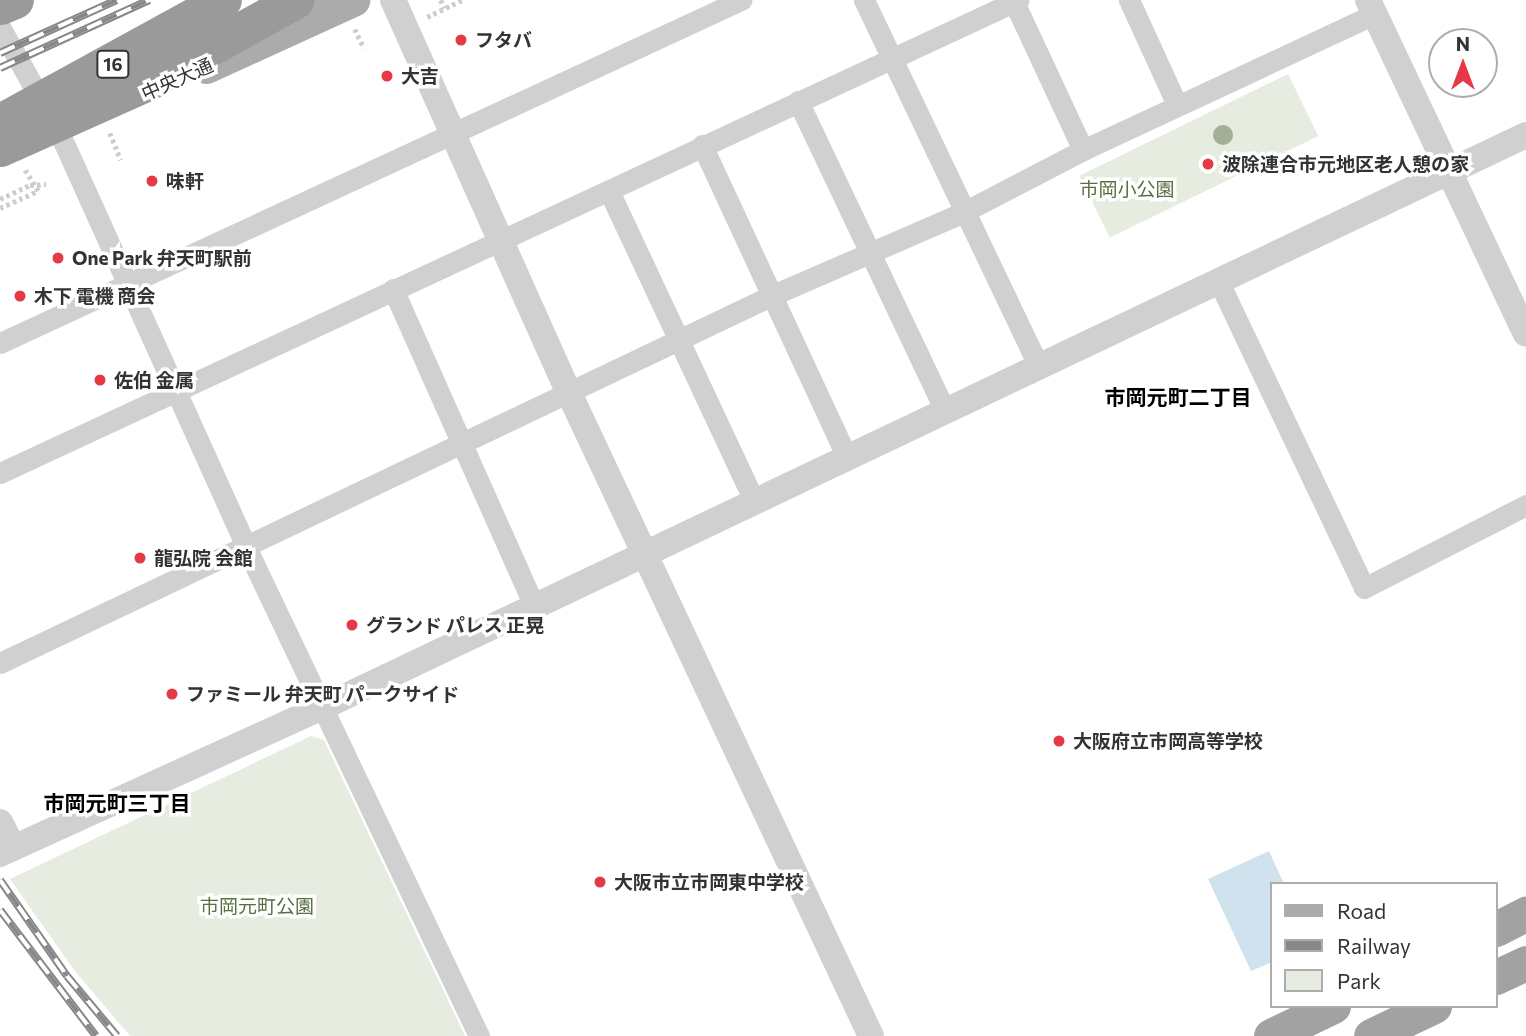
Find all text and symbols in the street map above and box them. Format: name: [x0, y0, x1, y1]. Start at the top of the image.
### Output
north arrow: [1428, 28, 1498, 98]
place label: フタバ: [475, 29, 532, 51]
marker: フタバ: [453, 32, 469, 48]
text: N: [1456, 32, 1470, 55]
road number: 16: [96, 50, 130, 78]
street label: 中央大通: [138, 53, 216, 105]
place label: 大吉: [401, 65, 439, 87]
marker: 大吉: [379, 68, 395, 84]
place label: 波除連合市元地区老人憩の家: [1222, 153, 1469, 175]
marker: 波除連合市元地区老人憩の家: [1200, 156, 1216, 172]
place label: 味軒: [166, 170, 204, 192]
marker: 味軒: [144, 173, 160, 189]
park label: 市岡小公園: [1080, 178, 1174, 200]
place label: One Park 弁天町駅前: [72, 247, 252, 269]
marker: One Park 弁天町駅前: [50, 250, 66, 266]
place label: 木下 電機 商会: [34, 285, 155, 307]
marker: 木下 電機 商会: [12, 288, 28, 304]
place label: 佐伯 金属: [114, 369, 194, 391]
marker: 佐伯 金属: [92, 372, 108, 388]
district label: 市岡元町二丁目: [1105, 384, 1251, 410]
place label: 龍弘院 会館: [154, 547, 253, 569]
marker: 龍弘院 会館: [132, 550, 148, 566]
place label: グランド パレス 正晃: [366, 614, 544, 636]
marker: グランド パレス 正晃: [344, 617, 360, 633]
place label: ファミール 弁天町 パークサイド: [186, 683, 459, 705]
marker: ファミール 弁天町 パークサイド: [164, 686, 180, 702]
place label: 大阪府立市岡高等学校: [1073, 730, 1263, 752]
marker: 大阪府立市岡高等学校: [1051, 733, 1067, 749]
district label: 市岡元町三丁目: [44, 790, 190, 816]
place label: 大阪市立市岡東中学校: [614, 871, 804, 893]
marker: 大阪市立市岡東中学校: [592, 874, 608, 890]
legend: [1270, 882, 1498, 1008]
park label: 市岡元町公園: [200, 895, 314, 917]
text: Road: [1337, 898, 1386, 923]
text: Railway: [1337, 933, 1411, 958]
text: Park: [1337, 968, 1381, 993]

